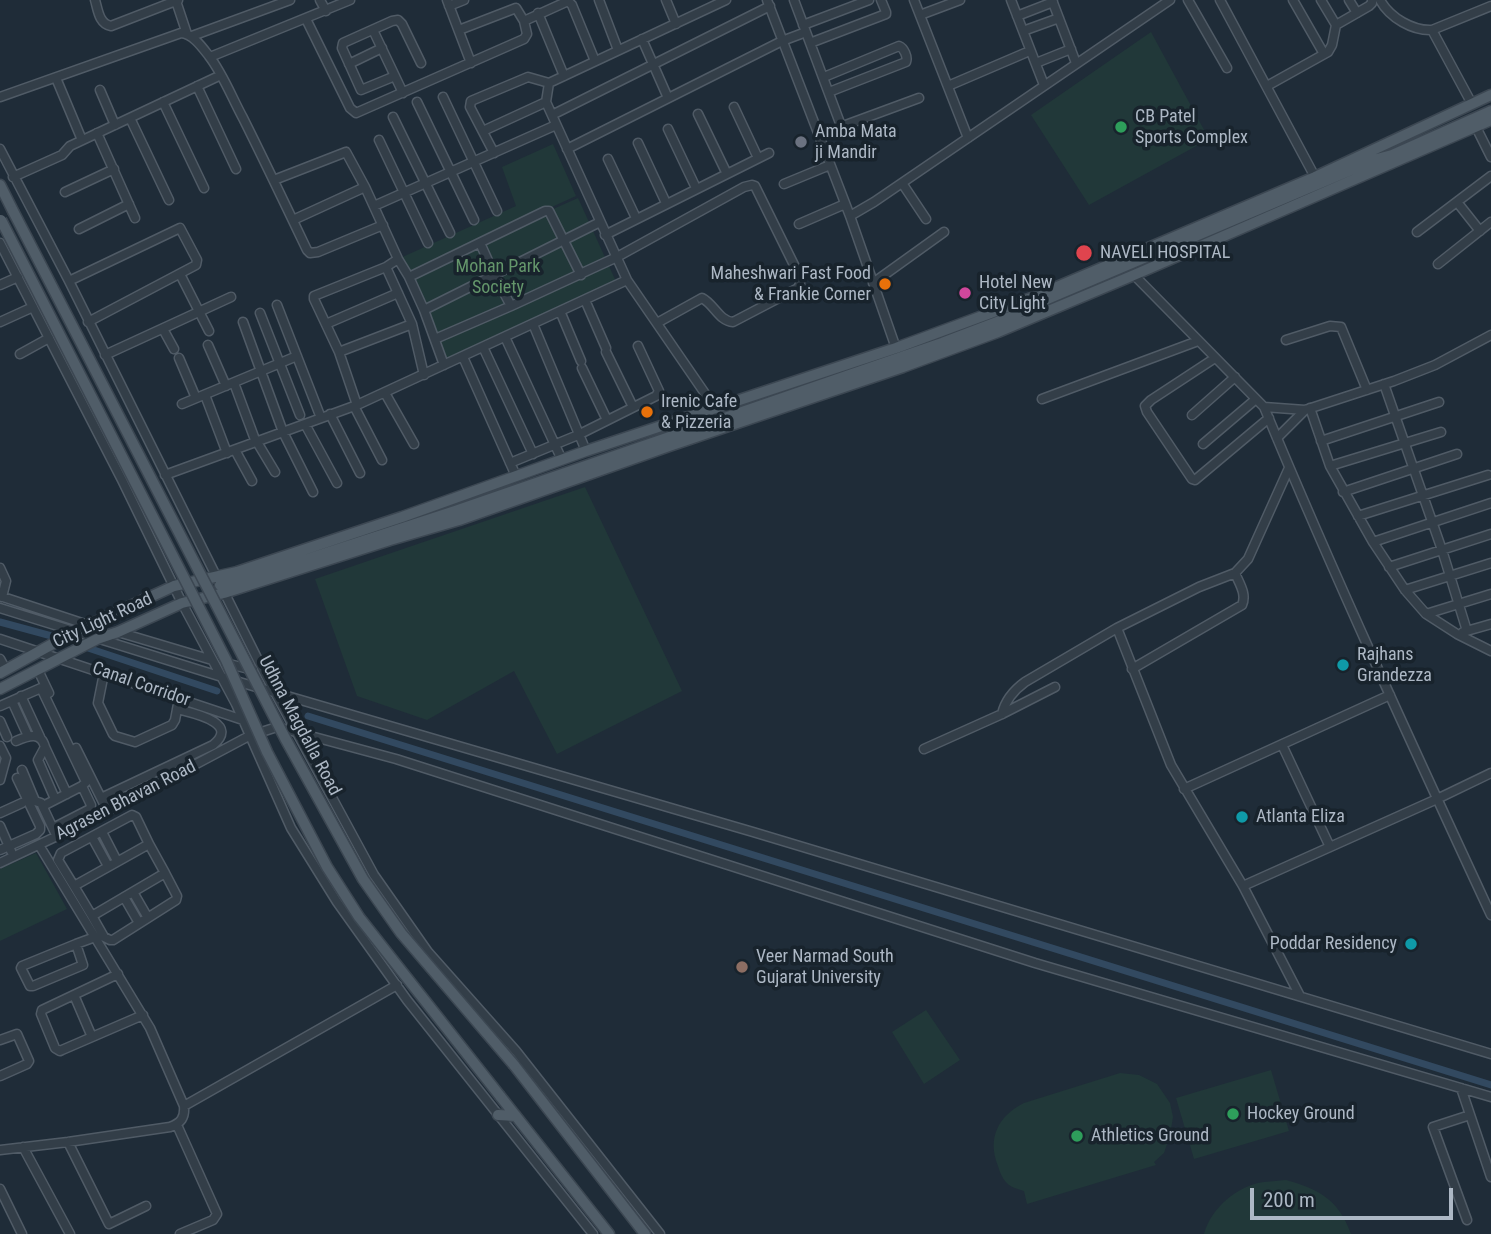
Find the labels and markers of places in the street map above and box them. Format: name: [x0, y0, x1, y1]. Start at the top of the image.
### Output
place label: CB Patel Sports Complex: [1135, 106, 1248, 148]
marker: CB Patel Sports Complex: [1113, 119, 1129, 135]
place label: Amba Mata ji Mandir: [815, 121, 897, 164]
marker: Amba Mata ji Mandir: [793, 134, 809, 150]
place label: NAVELI HOSPITAL: [1100, 242, 1230, 264]
marker: NAVELI HOSPITAL: [1074, 243, 1094, 263]
place label: Maheshwari Fast Food & Frankie Corner: [711, 263, 871, 306]
place label: Hotel New City Light: [979, 272, 1053, 314]
marker: Maheshwari Fast Food & Frankie Corner: [877, 276, 893, 292]
marker: Hotel New City Light: [957, 285, 973, 301]
place label: Irenic Cafe & Pizzeria: [661, 391, 737, 434]
marker: Irenic Cafe & Pizzeria: [639, 404, 655, 420]
place label: Rajhans Grandezza: [1357, 644, 1432, 686]
marker: Rajhans Grandezza: [1335, 657, 1351, 673]
place label: Atlanta Eliza: [1256, 806, 1345, 828]
marker: Atlanta Eliza: [1234, 809, 1250, 825]
place label: Poddar Residency: [1270, 933, 1397, 955]
marker: Poddar Residency: [1403, 936, 1419, 952]
place label: Veer Narmad South Gujarat University: [756, 946, 894, 988]
marker: Veer Narmad South Gujarat University: [734, 959, 750, 975]
place label: Hockey Ground: [1247, 1103, 1355, 1125]
marker: Hockey Ground: [1225, 1106, 1241, 1122]
place label: Athletics Ground: [1091, 1125, 1209, 1147]
marker: Athletics Ground: [1069, 1128, 1085, 1144]

